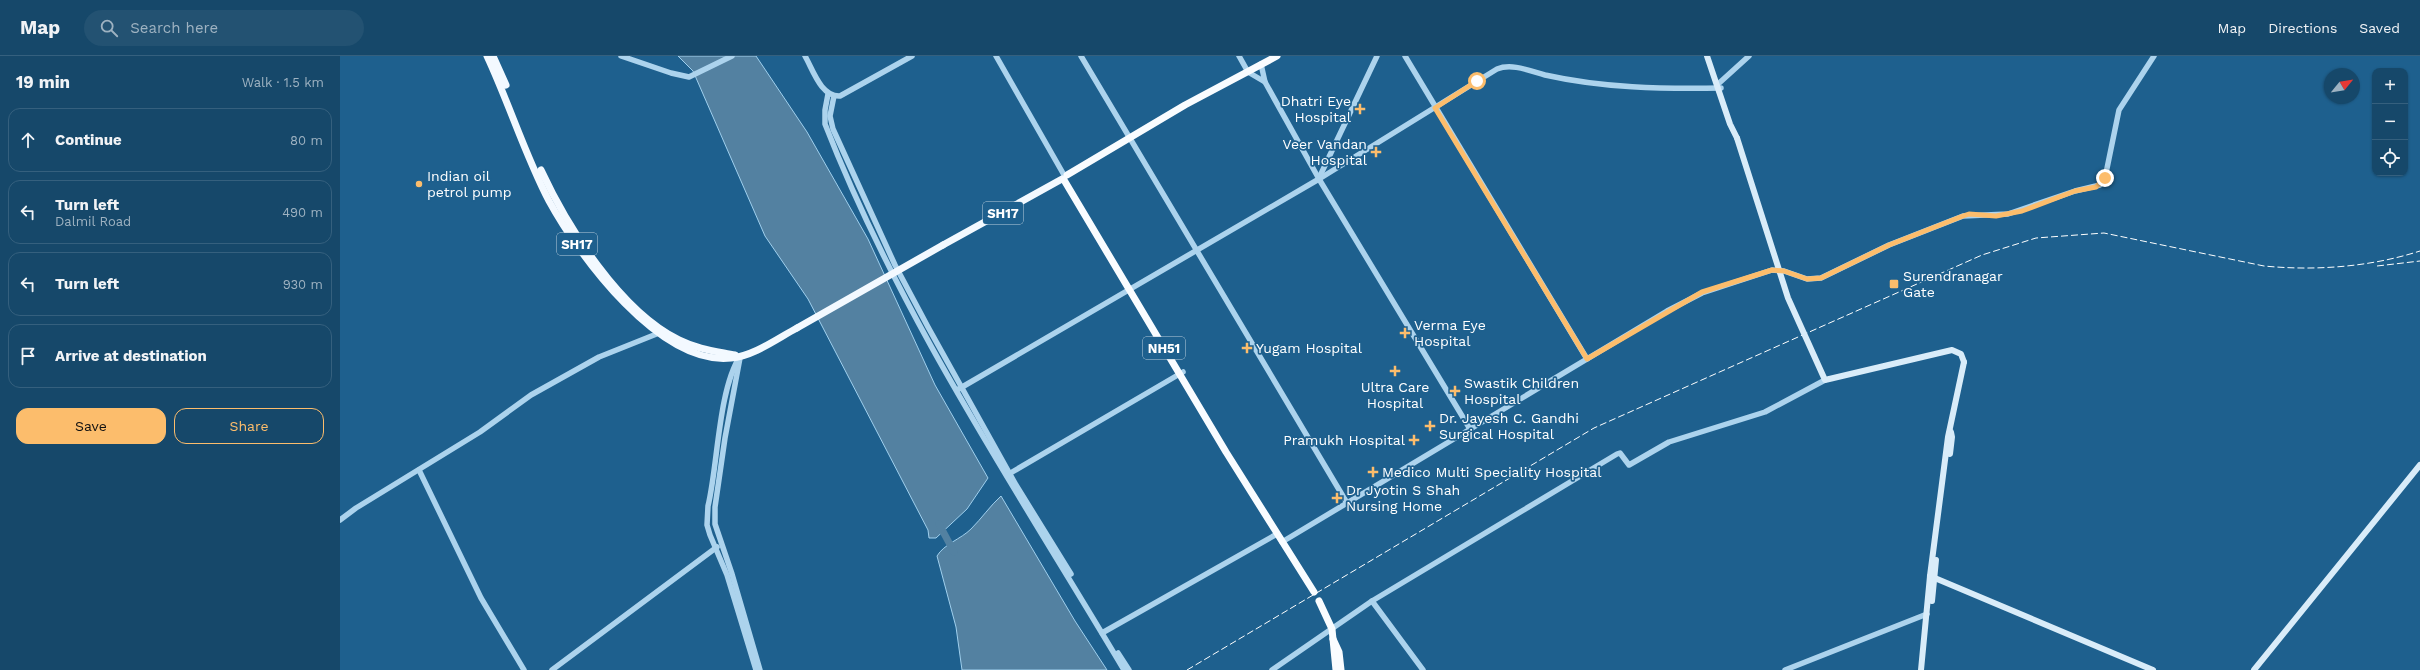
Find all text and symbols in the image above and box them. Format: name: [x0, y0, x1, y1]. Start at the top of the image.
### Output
search box: [84, 10, 364, 46]
text: Map: [20, 16, 60, 39]
icon: search: [98, 17, 120, 39]
text: Search here: [130, 19, 218, 37]
text: Map: [2218, 20, 2246, 36]
text: Directions: [2268, 20, 2337, 36]
text: Saved: [2359, 20, 2400, 36]
north arrow: [2324, 68, 2360, 104]
map controls: [2372, 68, 2408, 176]
button: +: [2372, 68, 2408, 104]
text: 19 min: [16, 72, 70, 92]
route start: [1468, 72, 1486, 90]
text: Walk · 1.5 km: [242, 75, 324, 90]
place label: Dhatri Eye Hospital: [1281, 93, 1352, 125]
marker: Dhatri Eye Hospital: [1354, 103, 1366, 115]
button: −: [2372, 104, 2408, 140]
icon: ahead: [17, 129, 39, 151]
text: Continue: [55, 131, 122, 149]
text: 80 m: [290, 133, 323, 148]
place label: Veer Vandan Hospital: [1283, 136, 1368, 168]
button: locate: [2372, 140, 2408, 176]
marker: Veer Vandan Hospital: [1370, 146, 1382, 158]
place label: Indian oil petrol pump: [427, 168, 512, 200]
route end: [2096, 169, 2114, 187]
marker: Indian oil petrol pump: [414, 179, 424, 189]
text: Turn left: [55, 196, 119, 214]
icon: left: [17, 201, 39, 223]
road number: SH17: [983, 202, 1023, 224]
text: 490 m: [282, 205, 323, 220]
text: Dalmil Road: [55, 214, 131, 229]
road number: SH17: [557, 233, 597, 255]
place label: Surendranagar Gate: [1903, 268, 2003, 300]
icon: left: [17, 273, 39, 295]
text: Turn left: [55, 275, 119, 293]
text: 930 m: [283, 277, 323, 292]
marker: Surendranagar Gate: [1888, 278, 1900, 290]
place label: Verma Eye Hospital: [1414, 317, 1486, 349]
marker: Verma Eye Hospital: [1399, 327, 1411, 339]
road number: NH51: [1143, 337, 1185, 359]
place label: Yugam Hospital: [1256, 340, 1363, 356]
marker: Yugam Hospital: [1241, 342, 1253, 354]
icon: arrive: [17, 345, 39, 367]
text: Arrive at destination: [55, 347, 207, 365]
marker: Ultra Care Hospital: [1389, 365, 1401, 377]
place label: Swastik Children Hospital: [1464, 375, 1579, 407]
place label: Ultra Care Hospital: [1361, 379, 1429, 411]
marker: Swastik Children Hospital: [1449, 385, 1461, 397]
button: Save: [16, 408, 166, 444]
button: Share: [174, 408, 324, 444]
place label: Dr. Jayesh C. Gandhi Surgical Hospital: [1439, 410, 1579, 442]
marker: Dr. Jayesh C. Gandhi Surgical Hospital: [1424, 420, 1436, 432]
place label: Pramukh Hospital: [1283, 432, 1406, 448]
marker: Pramukh Hospital: [1408, 434, 1420, 446]
place label: Medico Multi Speciality Hospital: [1382, 464, 1602, 480]
marker: Medico Multi Speciality Hospital: [1367, 466, 1379, 478]
place label: Dr Jyotin S Shah Nursing Home: [1346, 482, 1460, 514]
marker: Dr Jyotin S Shah Nursing Home: [1331, 492, 1343, 504]

